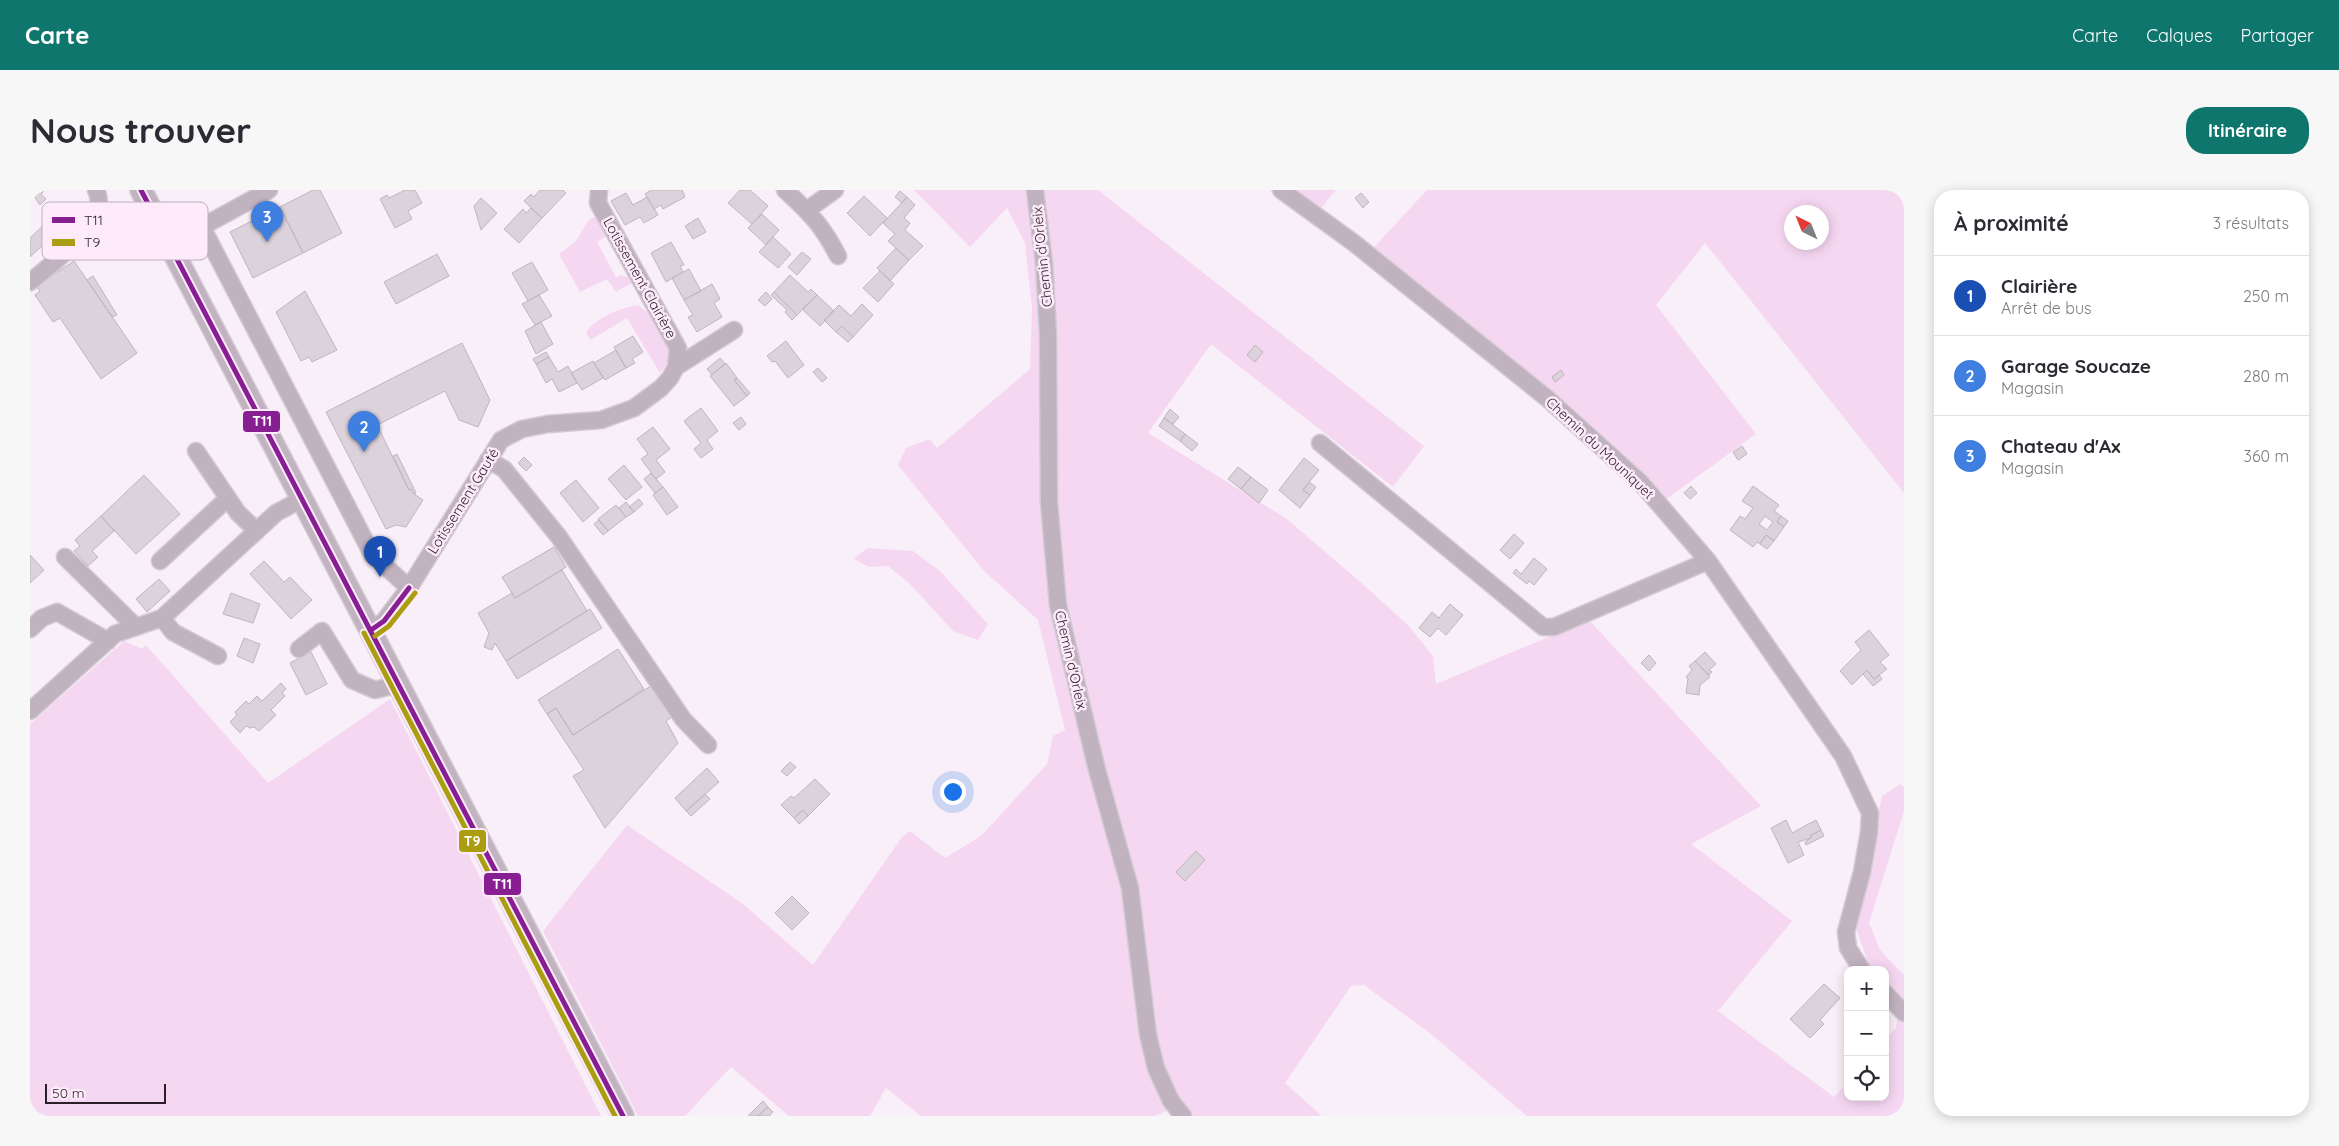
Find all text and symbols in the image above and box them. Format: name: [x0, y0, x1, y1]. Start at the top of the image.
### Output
text: Carte: [25, 20, 89, 50]
text: Carte: [2072, 24, 2118, 47]
text: Calques: [2146, 24, 2213, 47]
text: Partager: [2241, 24, 2314, 47]
button: Itinéraire: [2186, 107, 2309, 154]
text: Nous trouver: [30, 108, 251, 152]
pin: 3: [251, 201, 283, 242]
legend: [42, 202, 208, 260]
north arrow: [1784, 205, 1829, 250]
street label: Chemin d'Orleix: [1028, 206, 1056, 308]
text: À proximité: [1954, 210, 2069, 236]
text: T11: [84, 211, 103, 229]
text: 3 résultats: [2213, 213, 2289, 233]
street label: Lotissement Clairière: [599, 215, 681, 342]
text: T9: [84, 233, 100, 251]
text: Clairière: [2001, 274, 2077, 298]
text: 1: [1967, 286, 1973, 306]
text: 250 m: [2243, 286, 2289, 306]
text: Arrêt de bus: [2001, 298, 2092, 318]
text: Garage Soucaze: [2001, 354, 2151, 378]
text: 2: [1965, 366, 1975, 386]
text: 280 m: [2243, 366, 2289, 386]
text: Magasin: [2001, 378, 2064, 398]
street label: Chemin du Mouniquet: [1542, 393, 1658, 503]
line badge: T11: [242, 410, 281, 433]
pin: 2: [348, 411, 380, 452]
text: T11: [252, 412, 272, 430]
text: Chateau d'Ax: [2001, 434, 2121, 458]
street label: Lotissement Gauté: [423, 445, 503, 557]
text: 3: [1966, 446, 1974, 466]
text: 360 m: [2244, 446, 2289, 466]
text: Magasin: [2001, 458, 2064, 478]
pin: 1: [364, 536, 396, 577]
street label: Chemin d'Orleix: [1051, 609, 1091, 711]
your location: [940, 779, 966, 805]
line badge: T9: [458, 829, 487, 853]
text: T9: [464, 832, 480, 850]
line badge: T11: [483, 872, 522, 896]
text: T11: [492, 875, 512, 893]
map controls: [1844, 966, 1889, 1101]
button: +: [1844, 966, 1889, 1011]
button: −: [1844, 1011, 1889, 1056]
button: locate: [1844, 1056, 1889, 1101]
scale bar: [45, 1081, 166, 1104]
text: 50 m: [52, 1084, 85, 1102]

